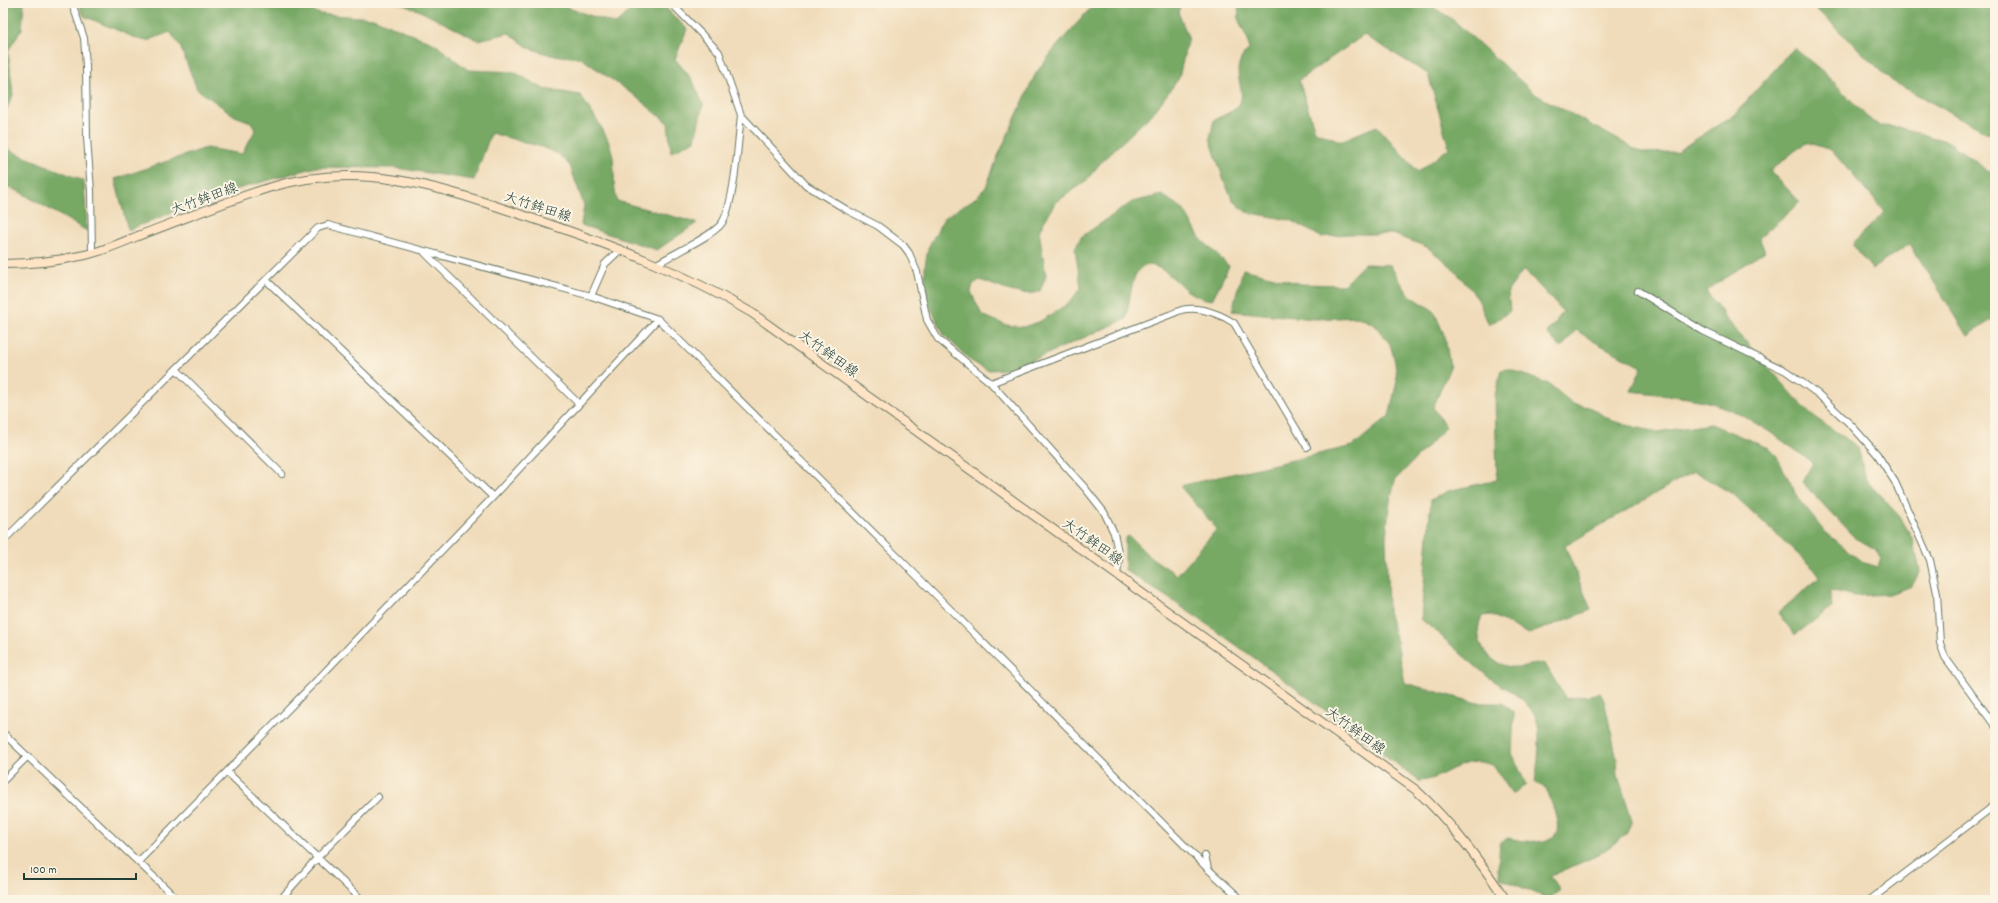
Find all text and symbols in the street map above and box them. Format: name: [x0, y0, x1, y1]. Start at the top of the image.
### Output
street label: 大竹鉾田線: [168, 179, 241, 221]
street label: 大竹鉾田線: [501, 188, 574, 228]
street label: 大竹鉾田線: [794, 326, 862, 383]
street label: 大竹鉾田線: [1057, 514, 1126, 571]
street label: 大竹鉾田線: [1321, 703, 1389, 760]
scale bar: [24, 855, 136, 881]
text: 100 m: [30, 862, 57, 879]

